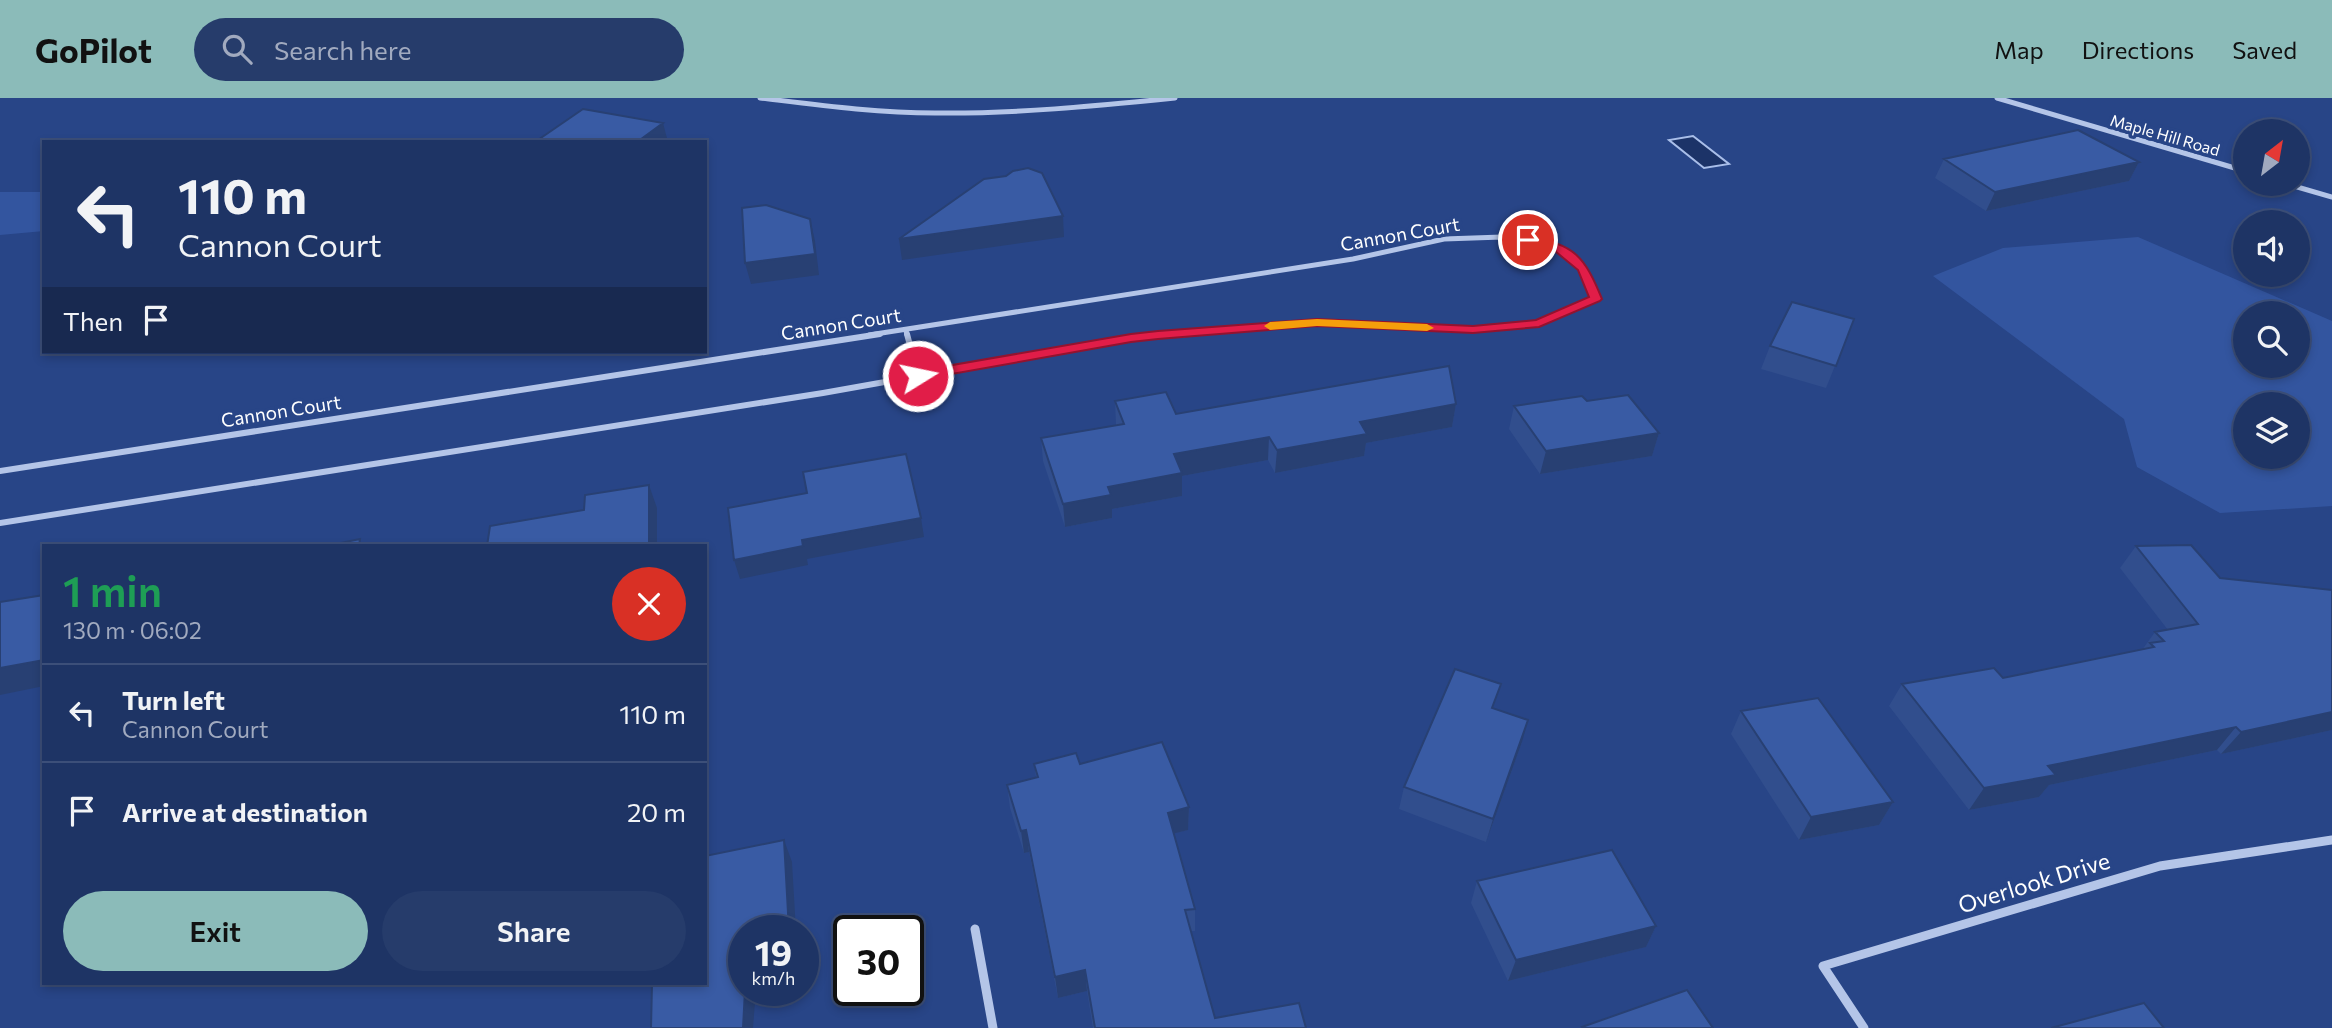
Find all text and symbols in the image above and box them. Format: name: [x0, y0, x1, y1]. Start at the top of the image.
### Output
search box: [194, 18, 684, 81]
text: GoPilot: [35, 29, 152, 70]
icon: search: [218, 30, 256, 68]
text: Search here: [274, 34, 411, 65]
text: Map: [1994, 35, 2044, 64]
text: Directions: [2082, 35, 2194, 64]
text: Saved: [2232, 35, 2297, 64]
street label: Maple Hill Road: [2108, 110, 2222, 159]
north arrow: [2233, 119, 2310, 196]
map controls: [2233, 119, 2310, 469]
text: 110 m: [178, 164, 307, 224]
icon: left: [63, 168, 154, 259]
pin: [1498, 210, 1558, 270]
button: sound: [2233, 210, 2310, 287]
street label: Cannon Court: [1338, 212, 1462, 255]
icon: arrive: [1509, 221, 1547, 259]
text: Cannon Court: [178, 224, 382, 264]
icon: arrive: [137, 301, 175, 339]
button: search: [2233, 301, 2310, 378]
street label: Cannon Court: [779, 303, 903, 344]
text: Then: [63, 305, 123, 336]
position arrow: [881, 339, 955, 413]
street label: Cannon Court: [219, 390, 343, 431]
button: layers: [2233, 392, 2310, 469]
text: 1 min: [63, 564, 162, 616]
button: close: [612, 567, 686, 641]
text: 130 m · 06:02: [63, 616, 202, 644]
text: Turn left: [122, 684, 225, 715]
icon: left: [63, 694, 101, 732]
text: 110 m: [619, 698, 686, 729]
text: Cannon Court: [122, 715, 268, 743]
icon: arrive: [63, 792, 101, 830]
text: Arrive at destination: [122, 796, 368, 827]
text: 20 m: [627, 796, 686, 827]
street label: Overlook Drive: [1954, 846, 2113, 918]
button: Exit: [63, 891, 368, 971]
button: Share: [382, 891, 686, 971]
speed limit sign: 30: [833, 915, 924, 1006]
text: 19: [755, 930, 792, 973]
text: km/h: [752, 967, 795, 989]

